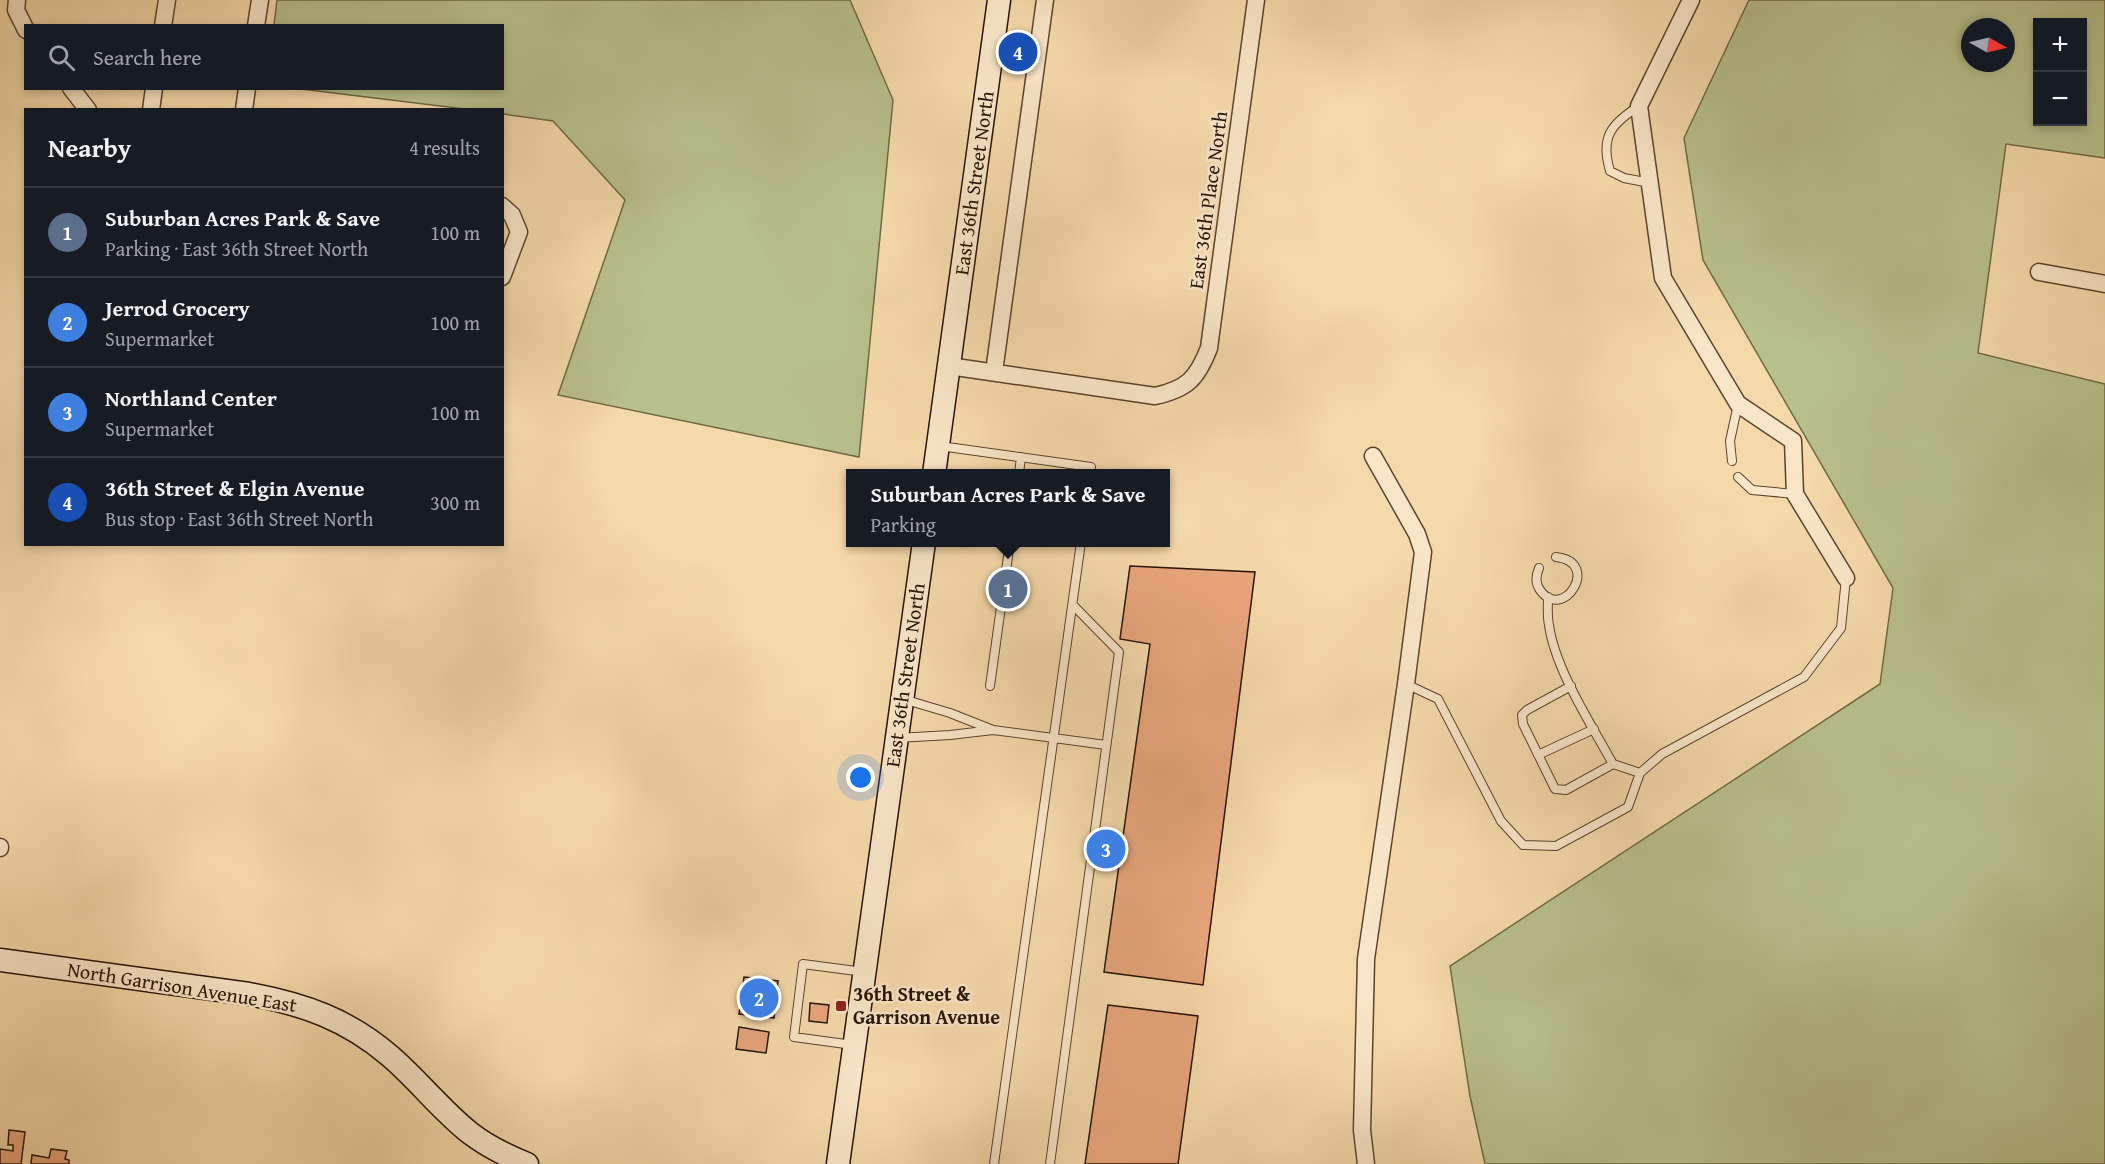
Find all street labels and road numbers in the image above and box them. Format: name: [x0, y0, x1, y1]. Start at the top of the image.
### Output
street label: East 36th Street North: [946, 89, 1001, 277]
street label: East 36th Place North: [1181, 109, 1234, 291]
street label: East 36th Street North: [877, 581, 932, 769]
street label: North Garrison Avenue East: [65, 954, 299, 1019]

